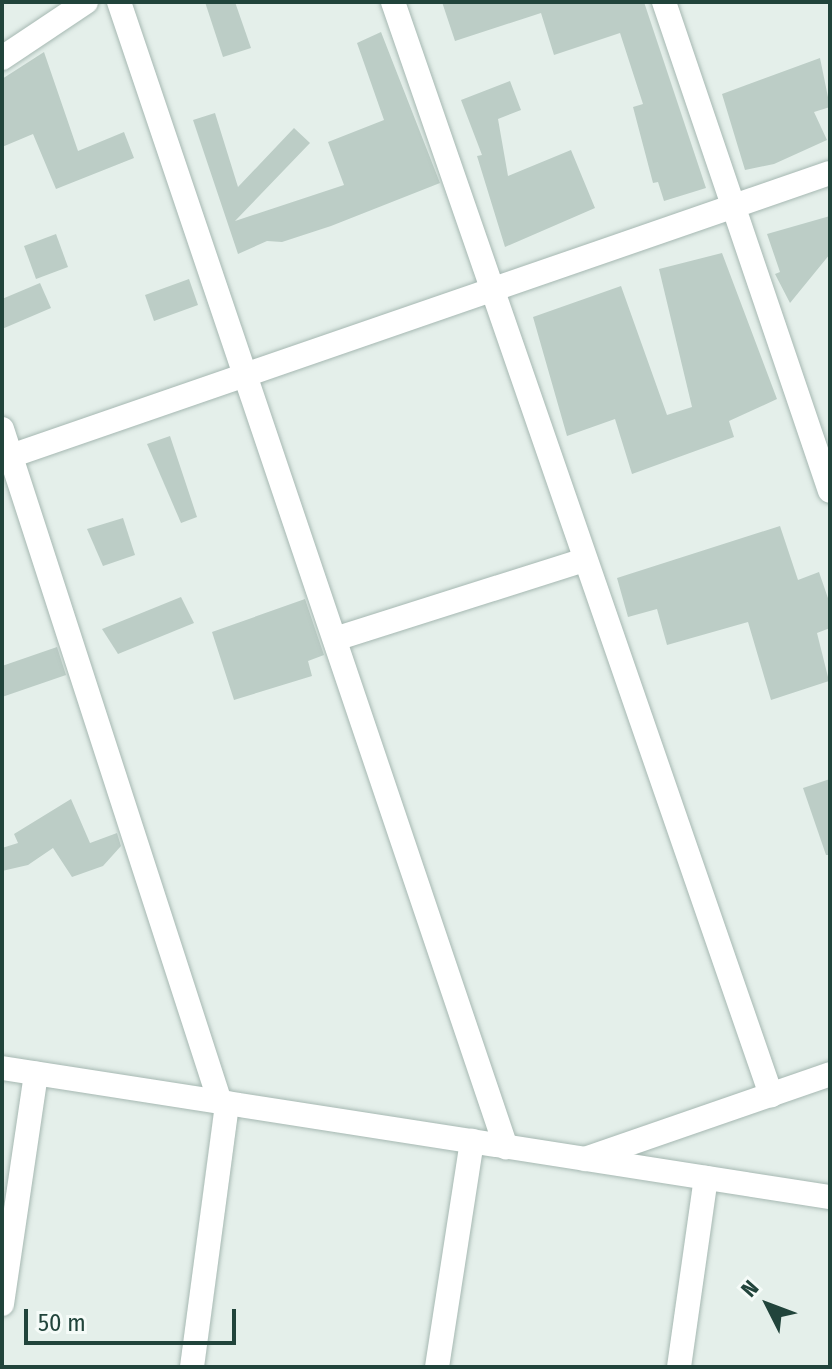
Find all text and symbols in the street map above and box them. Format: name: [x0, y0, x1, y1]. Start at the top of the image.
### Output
north arrow: [728, 1265, 808, 1345]
text: N: [735, 1275, 764, 1303]
scale bar: [28, 1293, 240, 1343]
text: 50 m: [38, 1309, 86, 1337]

